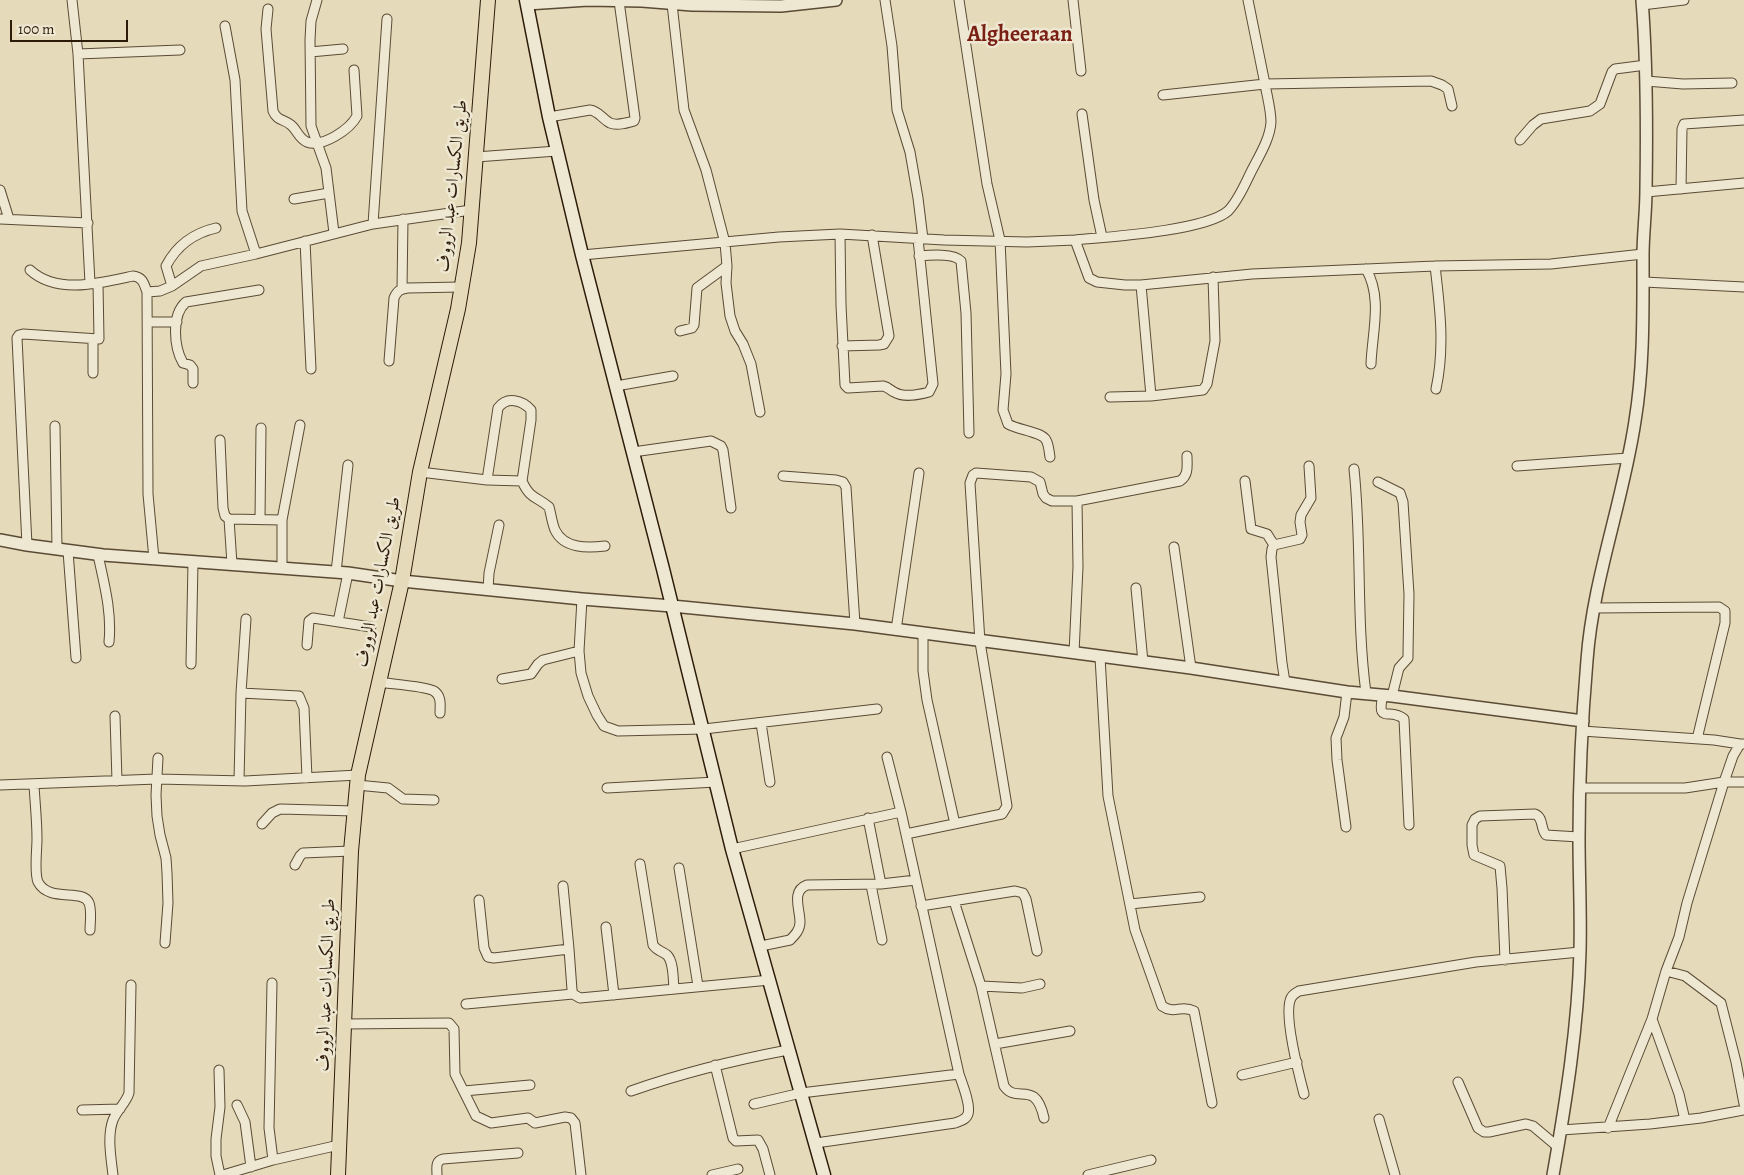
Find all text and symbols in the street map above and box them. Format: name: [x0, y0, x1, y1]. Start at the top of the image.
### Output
scale bar: [12, 10, 130, 42]
text: 100 m: [18, 19, 55, 39]
district label: Algheeraan: [967, 23, 1073, 49]
street label: طريق الكسارات عبد الرووف: [433, 99, 473, 273]
street label: طريق الكسارات عبد الرووف: [352, 495, 406, 669]
street label: طريق الكسارات عبد الرووف: [313, 898, 341, 1072]

